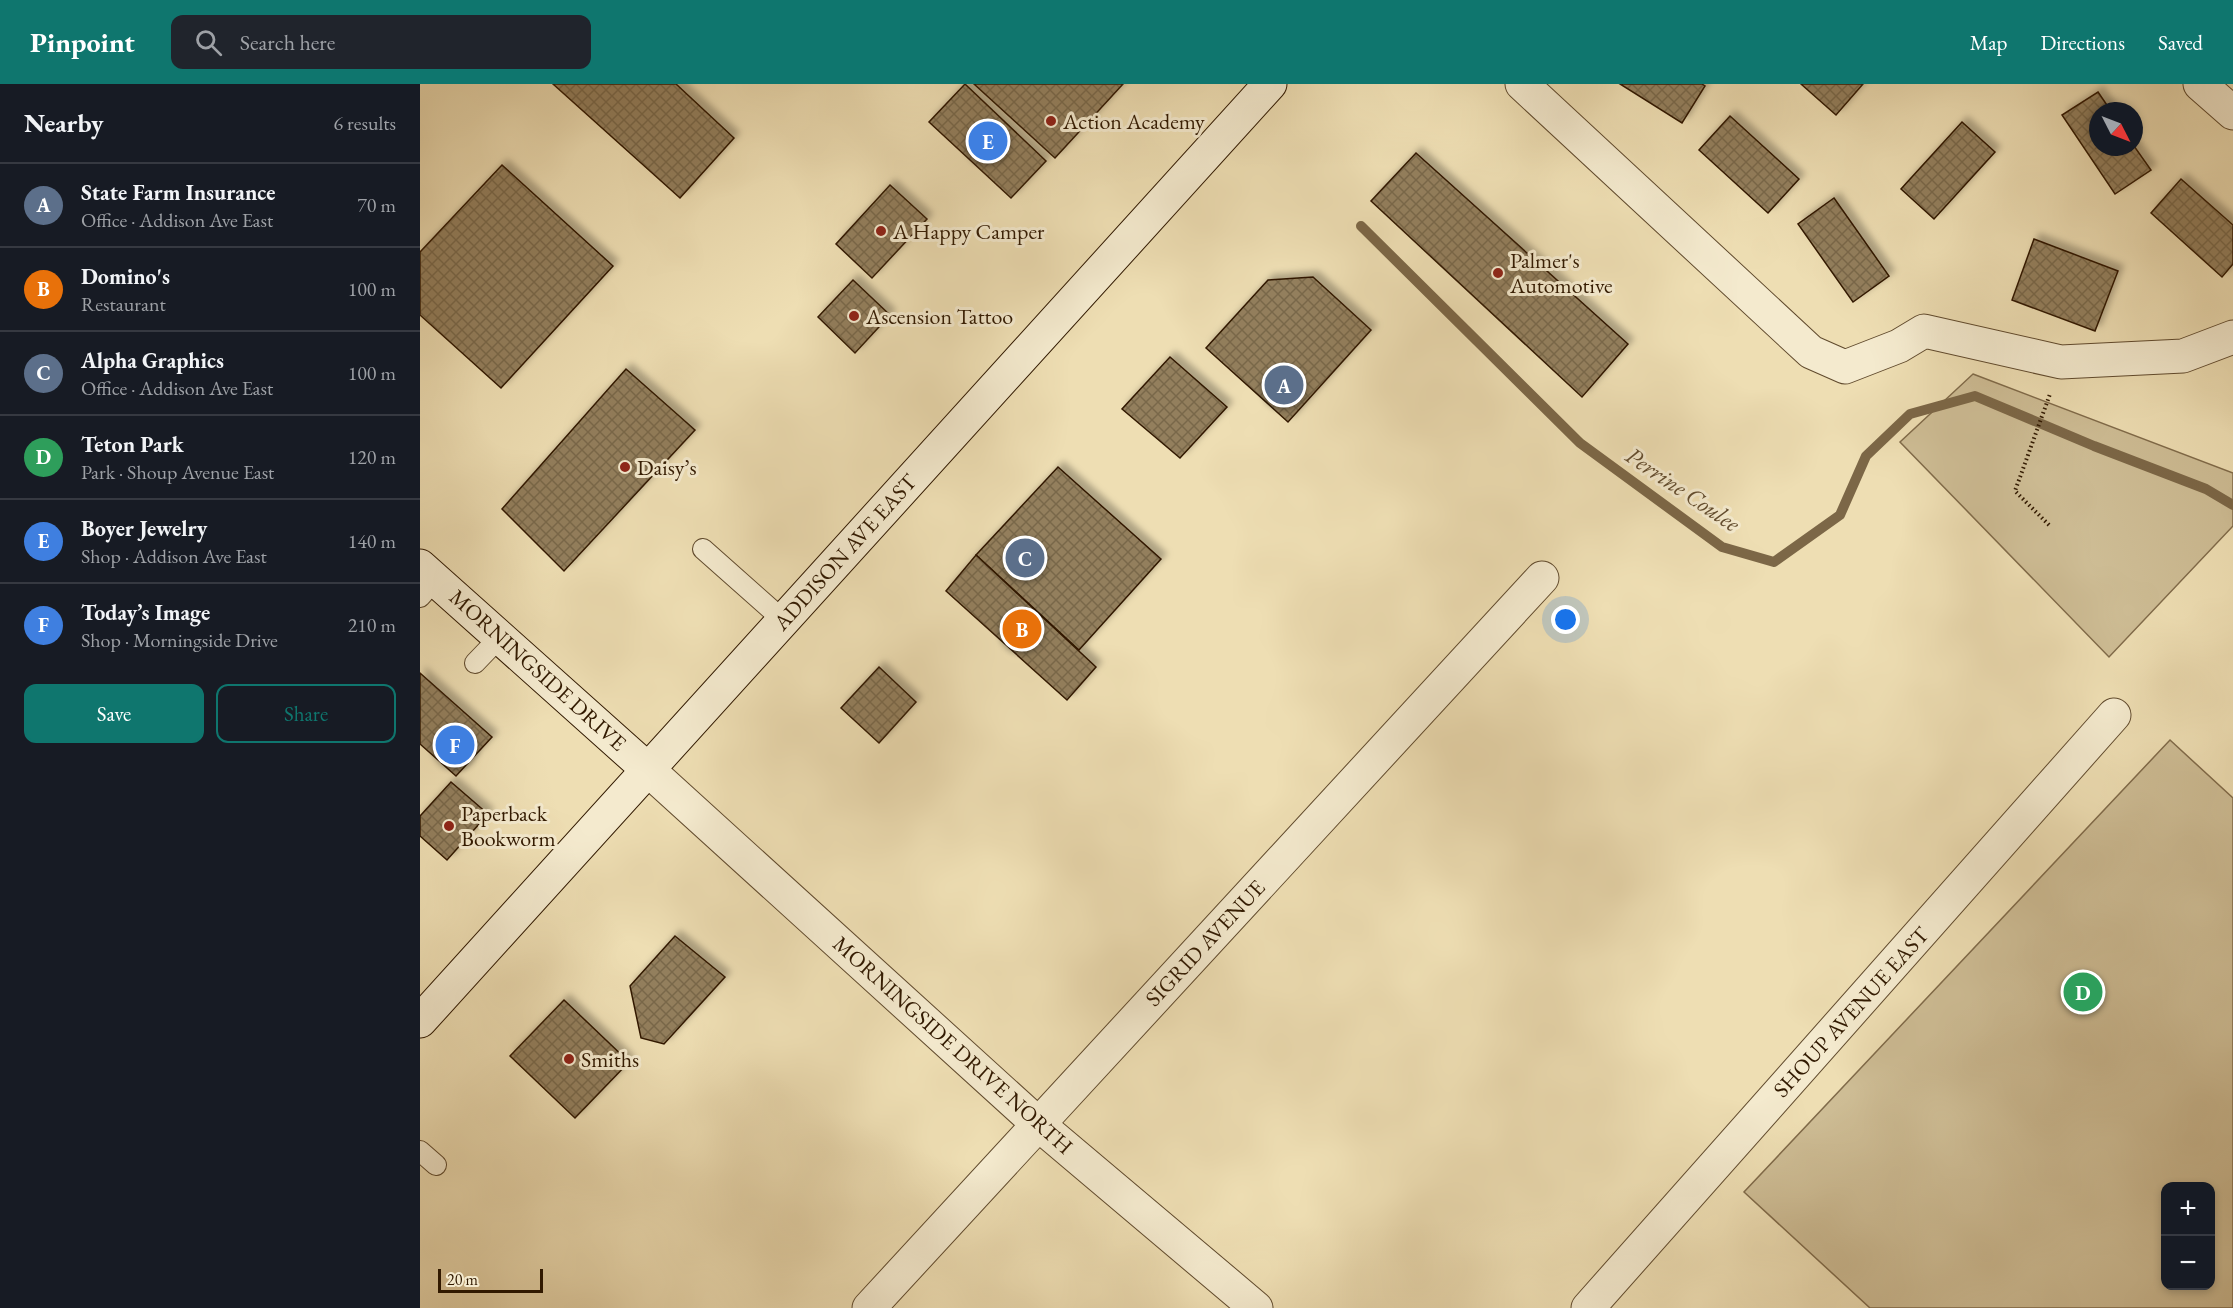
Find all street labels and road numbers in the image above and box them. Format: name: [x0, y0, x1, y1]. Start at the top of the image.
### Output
street label: ADDISON AVE EAST: [766, 467, 923, 637]
street label: MORNINGSIDE DRIVE: [443, 583, 633, 757]
street label: SIGRID AVENUE: [1139, 873, 1271, 1013]
street label: SHOUP AVENUE EAST: [1767, 920, 1936, 1103]
street label: MORNINGSIDE DRIVE NORTH: [827, 929, 1079, 1161]

